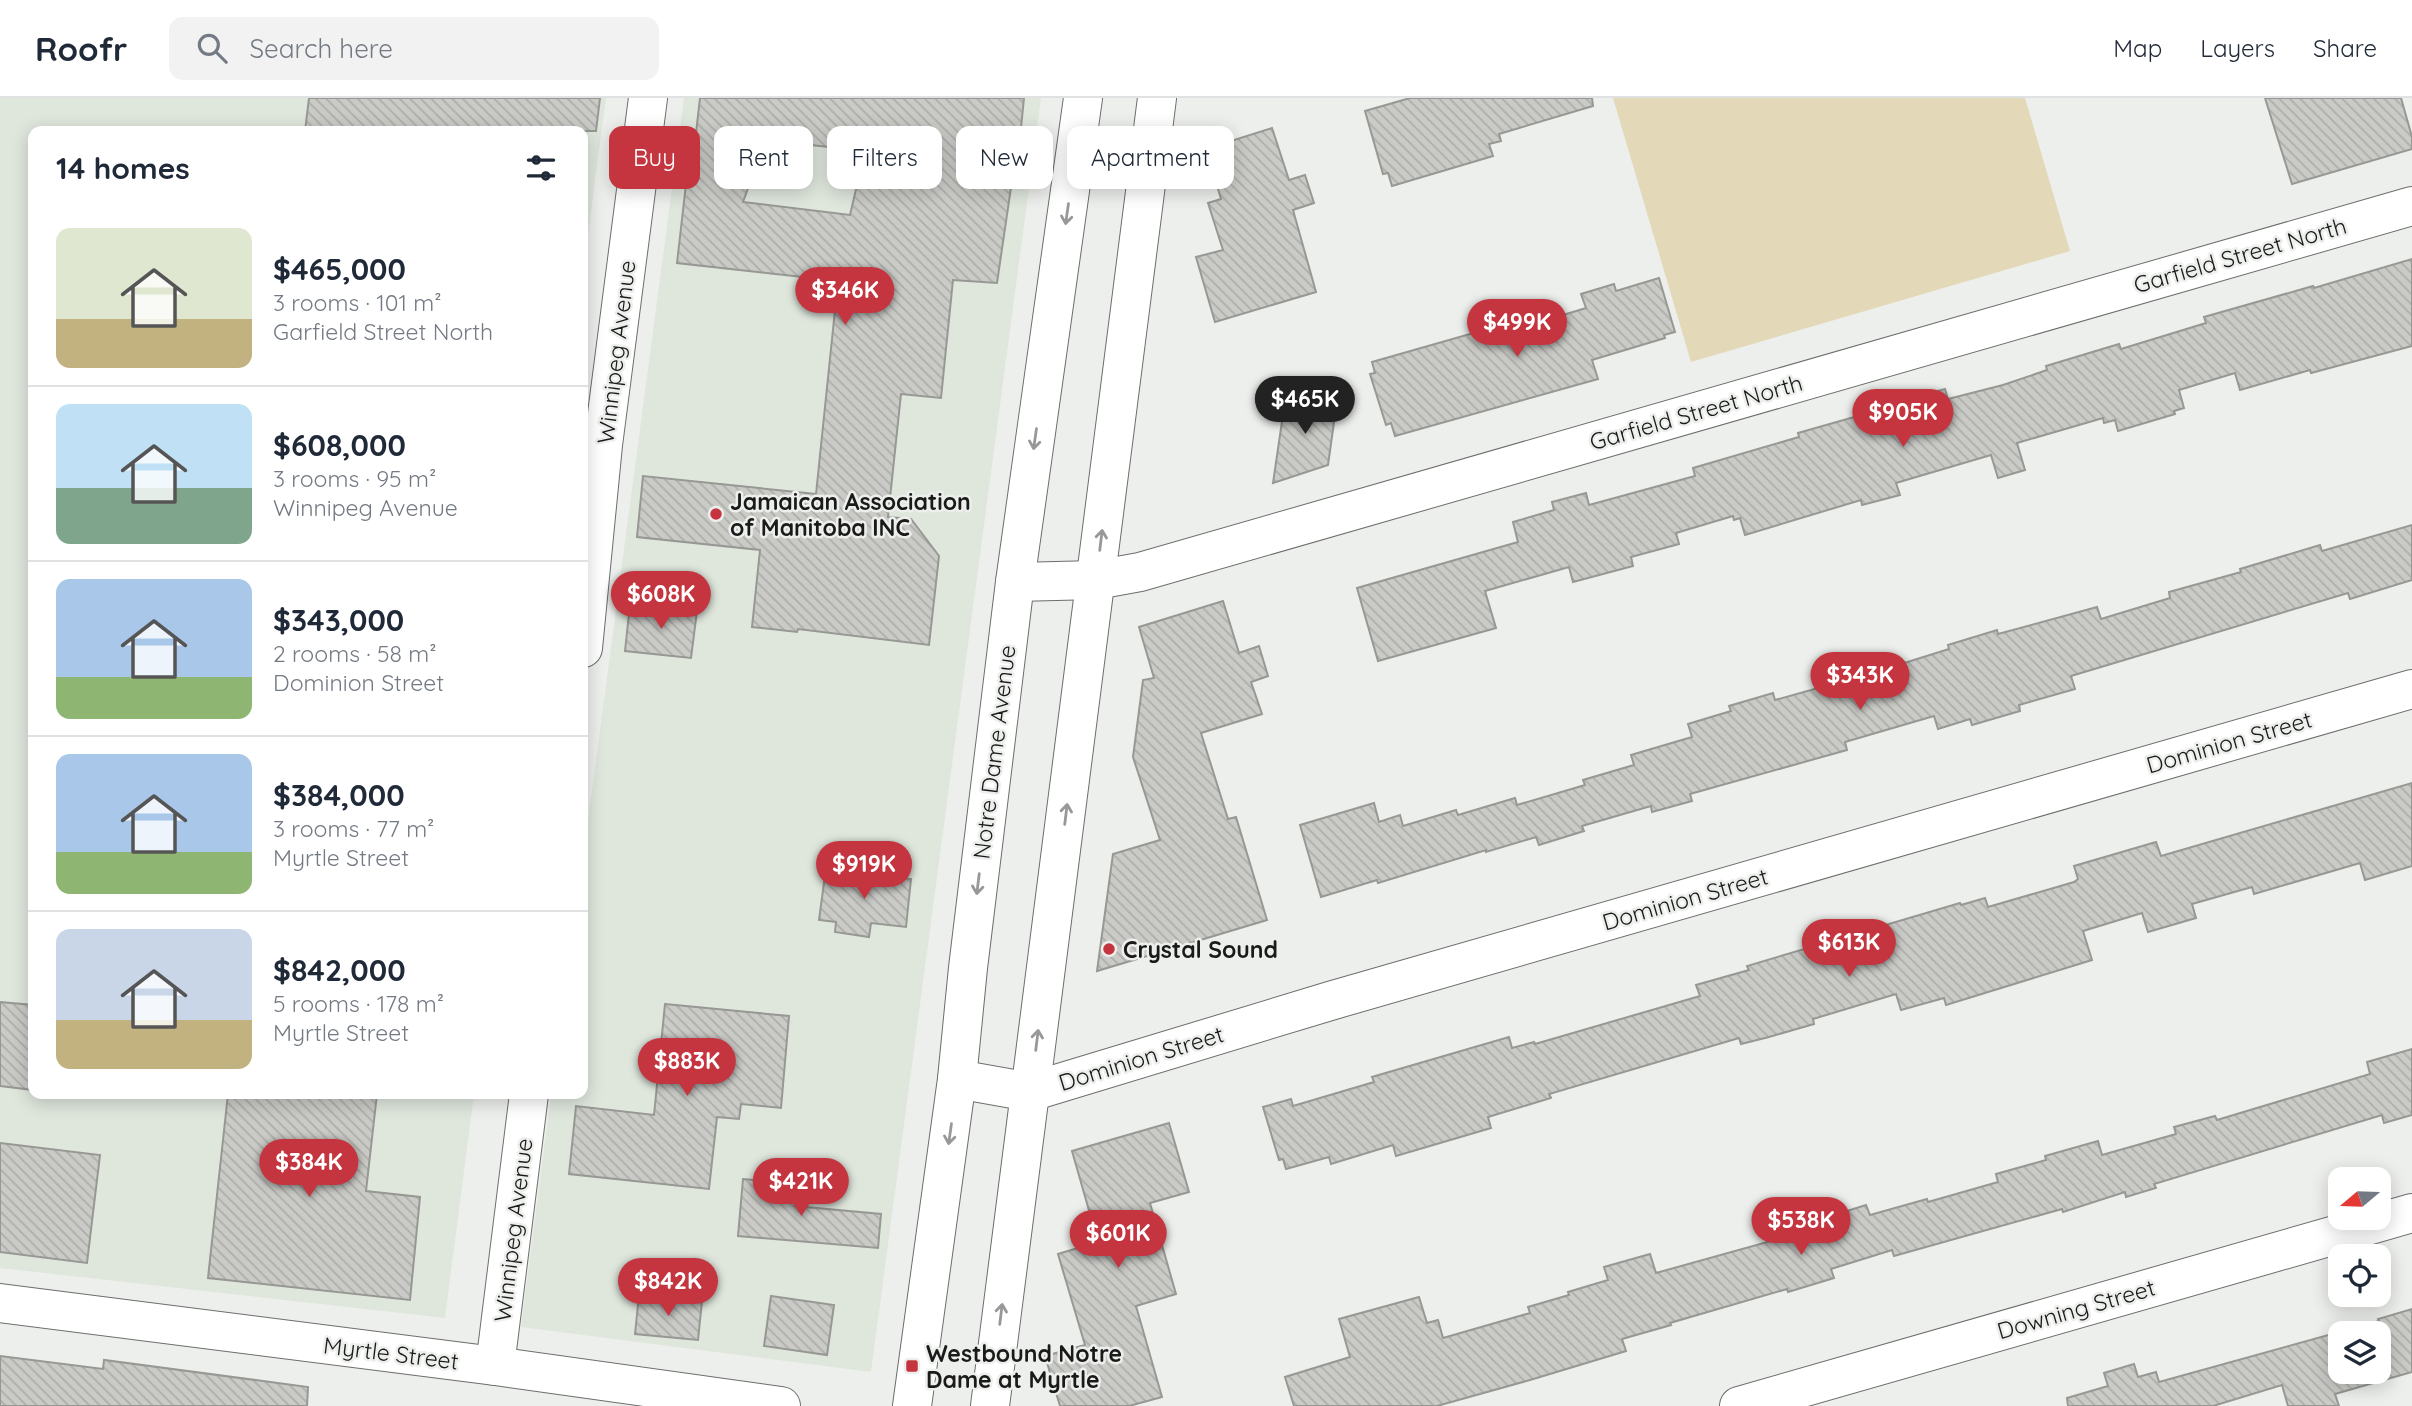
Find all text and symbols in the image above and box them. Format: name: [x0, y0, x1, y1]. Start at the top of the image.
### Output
search box: [169, 17, 659, 80]
text: Roofr: [35, 28, 127, 69]
icon: search: [193, 29, 231, 67]
text: Search here: [249, 32, 393, 65]
text: Map: [2113, 33, 2162, 63]
text: Layers: [2200, 33, 2275, 63]
text: Share: [2313, 33, 2377, 63]
chip: Buy: [609, 126, 700, 189]
chip: Rent: [714, 126, 813, 189]
chip: Filters: [827, 126, 942, 189]
chip: New: [956, 126, 1053, 189]
chip: Apartment: [1067, 126, 1234, 189]
text: 14 homes: [56, 149, 190, 187]
icon: filters: [522, 149, 560, 187]
one-way arrow: [1060, 202, 1073, 225]
street label: Garfield Street North: [2130, 211, 2350, 299]
text: $465,000: [273, 250, 406, 288]
icon: home: [112, 256, 196, 340]
street label: Winnipeg Avenue: [590, 259, 642, 445]
pin: $346K: [796, 268, 894, 327]
text: $346K: [811, 275, 879, 304]
text: 3 rooms · 101 m²: [273, 288, 442, 317]
pin: $499K: [1468, 300, 1566, 359]
text: $499K: [1483, 307, 1551, 336]
text: Garfield Street North: [273, 317, 493, 346]
street label: Garfield Street North: [1586, 368, 1806, 456]
pin: $465K: [1256, 376, 1354, 436]
text: $465K: [1271, 384, 1339, 413]
pin: $905K: [1854, 390, 1952, 449]
text: $905K: [1868, 397, 1938, 426]
text: $608,000: [273, 426, 406, 464]
one-way arrow: [1028, 428, 1041, 450]
icon: home: [112, 432, 196, 516]
text: 3 rooms · 95 m²: [273, 464, 436, 493]
place label: Jamaican Association of Manitoba INC: [730, 487, 971, 542]
text: Winnipeg Avenue: [273, 493, 458, 522]
marker: Jamaican Association of Manitoba INC: [708, 506, 724, 522]
one-way arrow: [1094, 529, 1107, 552]
pin: $608K: [612, 572, 710, 631]
text: $608K: [627, 579, 695, 608]
text: $343,000: [273, 601, 404, 639]
icon: home: [112, 607, 196, 691]
text: 2 rooms · 58 m²: [273, 639, 436, 668]
street label: Notre Dame Avenue: [966, 643, 1022, 861]
pin: $343K: [1811, 652, 1909, 712]
text: $343K: [1826, 660, 1894, 689]
text: Dominion Street: [273, 668, 444, 697]
street label: Dominion Street: [2143, 704, 2315, 780]
text: $384,000: [273, 776, 405, 814]
icon: home: [112, 782, 196, 866]
one-way arrow: [1059, 803, 1072, 826]
text: 3 rooms · 77 m²: [273, 814, 434, 843]
pin: $919K: [815, 842, 913, 901]
text: Myrtle Street: [273, 843, 409, 872]
text: $919K: [832, 849, 896, 878]
street label: Dominion Street: [1599, 861, 1771, 937]
one-way arrow: [971, 872, 984, 895]
pin: $613K: [1800, 920, 1898, 979]
text: $613K: [1818, 927, 1880, 956]
place label: Crystal Sound: [1123, 935, 1278, 964]
marker: Crystal Sound: [1101, 941, 1117, 957]
text: $842,000: [273, 951, 406, 989]
icon: home: [112, 957, 196, 1041]
text: 5 rooms · 178 m²: [273, 989, 444, 1018]
text: Myrtle Street: [273, 1018, 409, 1047]
street label: Dominion Street: [1055, 1019, 1227, 1097]
one-way arrow: [1030, 1029, 1043, 1052]
pin: $883K: [638, 1038, 736, 1098]
text: $883K: [654, 1046, 720, 1075]
one-way arrow: [943, 1122, 956, 1145]
street label: Winnipeg Avenue: [487, 1137, 539, 1323]
pin: $384K: [260, 1140, 358, 1199]
text: $384K: [275, 1147, 343, 1176]
pin: $421K: [752, 1158, 850, 1218]
text: $421K: [769, 1166, 833, 1195]
north arrow: [2328, 1167, 2390, 1230]
map controls: [2328, 1167, 2391, 1384]
pin: $538K: [1752, 1198, 1850, 1257]
text: $538K: [1768, 1205, 1835, 1234]
pin: $601K: [1069, 1210, 1167, 1270]
text: $601K: [1086, 1218, 1150, 1247]
button: locate: [2328, 1244, 2391, 1307]
pin: $842K: [619, 1258, 717, 1318]
text: $842K: [634, 1266, 702, 1295]
street label: Downing Street: [1994, 1273, 2158, 1345]
one-way arrow: [995, 1303, 1008, 1326]
button: layers: [2328, 1321, 2391, 1384]
street label: Myrtle Street: [322, 1330, 460, 1376]
place label: Westbound Notre Dame at Myrtle: [926, 1339, 1122, 1394]
marker: Westbound Notre Dame at Myrtle: [904, 1358, 920, 1374]

